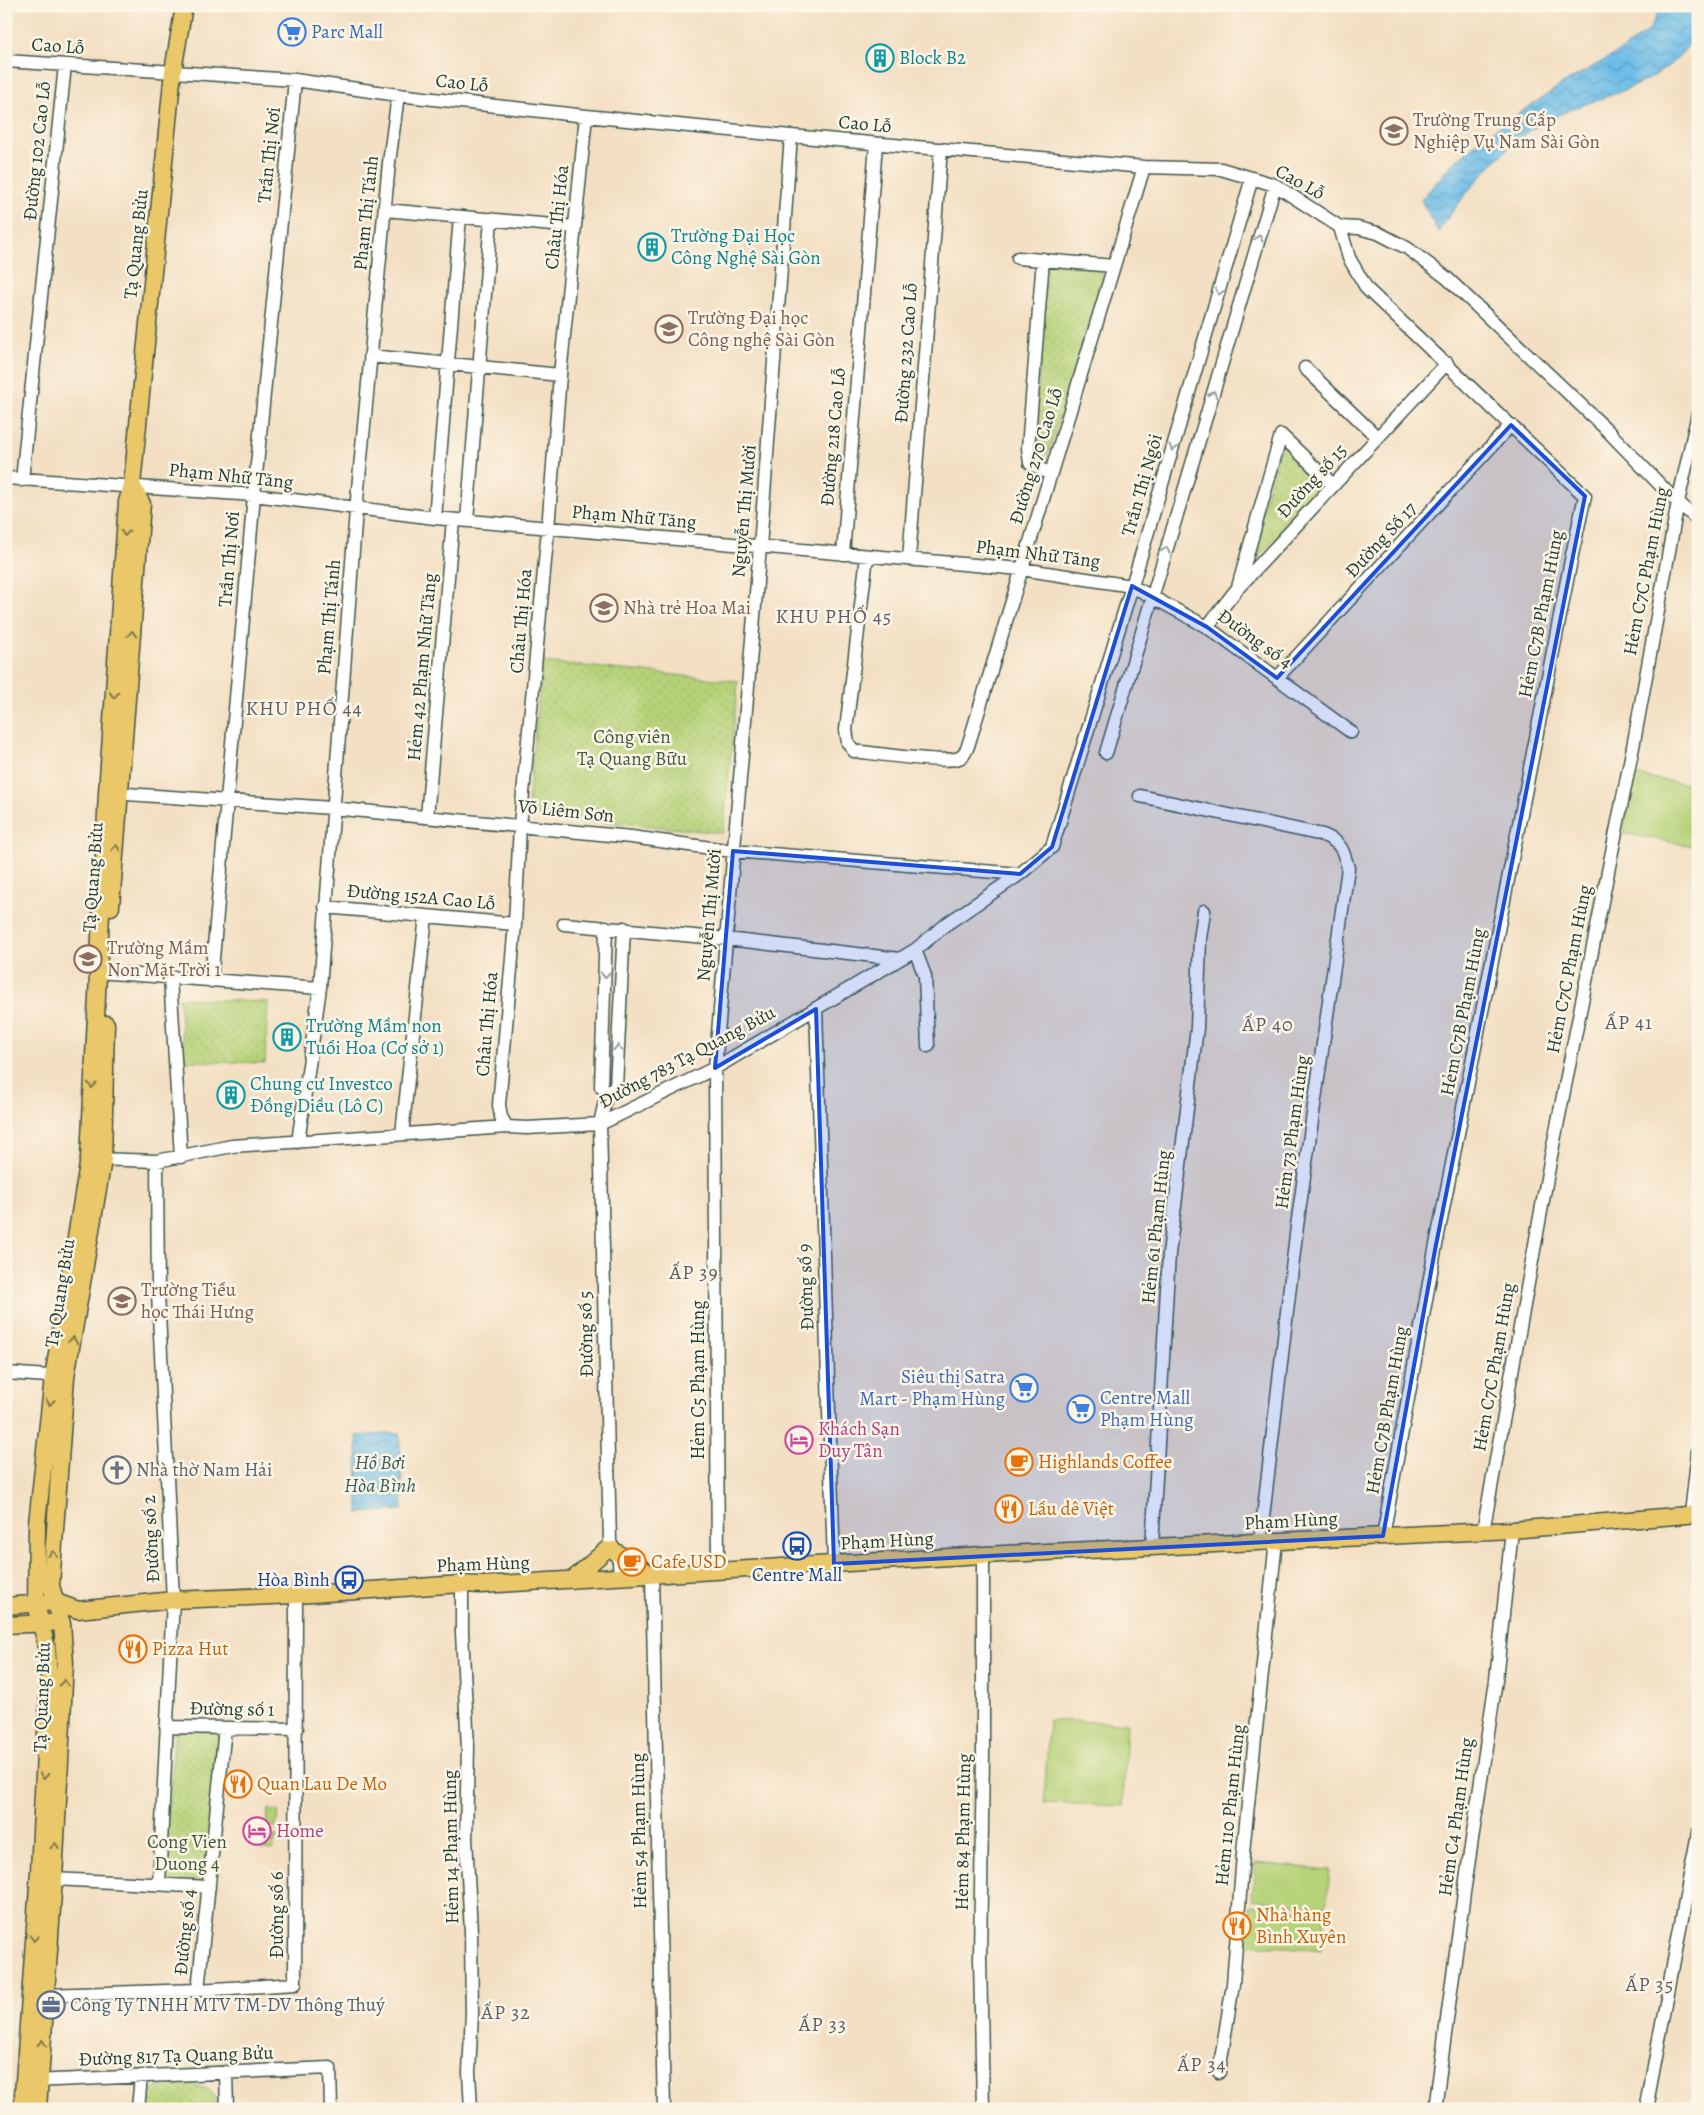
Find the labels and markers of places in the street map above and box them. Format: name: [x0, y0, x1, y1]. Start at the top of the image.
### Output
supermarket icon: Parc Mall: [277, 17, 307, 47]
place label: Parc Mall: [311, 19, 383, 45]
building icon: Block B2: [865, 43, 895, 73]
place label: Block B2: [899, 45, 966, 71]
place label: Trường Trung Cấp Nghiệp Vụ Nam Sài Gòn: [1413, 107, 1600, 155]
school or university icon: Trường Trung Cấp Nghiệp Vụ Nam Sài Gòn: [1379, 116, 1409, 146]
place label: Trường Đại Học Công Nghệ Sài Gòn: [671, 223, 821, 271]
building icon: Trường Đại Học Công Nghệ Sài Gòn: [637, 232, 667, 262]
place label: Trường Đại học Công nghệ Sài Gòn: [688, 305, 835, 353]
school or university icon: Trường Đại học Công nghệ Sài Gòn: [654, 314, 684, 344]
school or university icon: Nhà trẻ Hoa Mai: [589, 593, 619, 623]
place label: Nhà trẻ Hoa Mai: [623, 595, 751, 621]
place label: Trường Mầm Non Mặt Trời 1: [107, 935, 222, 983]
school or university icon: Trường Mầm Non Mặt Trời 1: [73, 944, 103, 974]
place label: Trường Mầm non Tuổi Hoa (Cơ sở 1): [306, 1013, 444, 1061]
building icon: Trường Mầm non Tuổi Hoa (Cơ sở 1): [272, 1022, 302, 1052]
place label: Chung cư Investco Đồng Diều (Lô C): [250, 1071, 393, 1119]
building icon: Chung cư Investco Đồng Diều (Lô C): [216, 1080, 246, 1110]
place label: Trường Tiểu học Thái Hưng: [141, 1277, 254, 1325]
school or university icon: Trường Tiểu học Thái Hưng: [107, 1286, 137, 1316]
place label: Siêu thị Satra Mart - Phạm Hùng: [859, 1364, 1005, 1412]
supermarket icon: Siêu thị Satra Mart - Phạm Hùng: [1009, 1373, 1039, 1403]
place label: Centre Mall Phạm Hùng: [1100, 1385, 1194, 1433]
supermarket icon: Centre Mall Phạm Hùng: [1066, 1394, 1096, 1424]
place label: Khách Sạn Duy Tân: [818, 1416, 900, 1464]
hotel icon: Khách Sạn Duy Tân: [784, 1425, 814, 1455]
cafe icon: Highlands Coffee: [1004, 1447, 1034, 1477]
place label: Highlands Coffee: [1038, 1449, 1172, 1475]
church icon: Nhà thờ Nam Hải: [102, 1455, 132, 1485]
place label: Nhà thờ Nam Hải: [136, 1457, 272, 1483]
restaurant icon: Lẩu dê Việt: [994, 1494, 1024, 1524]
place label: Lẩu dê Việt: [1028, 1496, 1114, 1522]
bus stop icon: Centre Mall: [782, 1531, 812, 1561]
cafe icon: Cafe USD: [617, 1547, 647, 1577]
place label: Cafe USD: [651, 1549, 726, 1575]
place label: Centre Mall: [752, 1562, 842, 1588]
bus stop icon: Hòa Bình: [334, 1565, 364, 1595]
place label: Hòa Bình: [257, 1567, 330, 1593]
restaurant icon: Pizza Hut: [118, 1634, 148, 1664]
place label: Pizza Hut: [152, 1636, 229, 1662]
restaurant icon: Quan Lau De Mo: [223, 1769, 253, 1799]
place label: Quan Lau De Mo: [257, 1771, 387, 1797]
hotel icon: Home: [242, 1816, 272, 1846]
place label: Home: [276, 1818, 324, 1844]
place label: Nhà hàng Bình Xuyên: [1256, 1902, 1346, 1950]
restaurant icon: Nhà hàng Bình Xuyên: [1222, 1911, 1252, 1941]
office icon: Công Ty TNHH MTV TM-DV Thông Thuý: [36, 1990, 66, 2020]
place label: Công Ty TNHH MTV TM-DV Thông Thuý: [70, 1992, 385, 2018]

